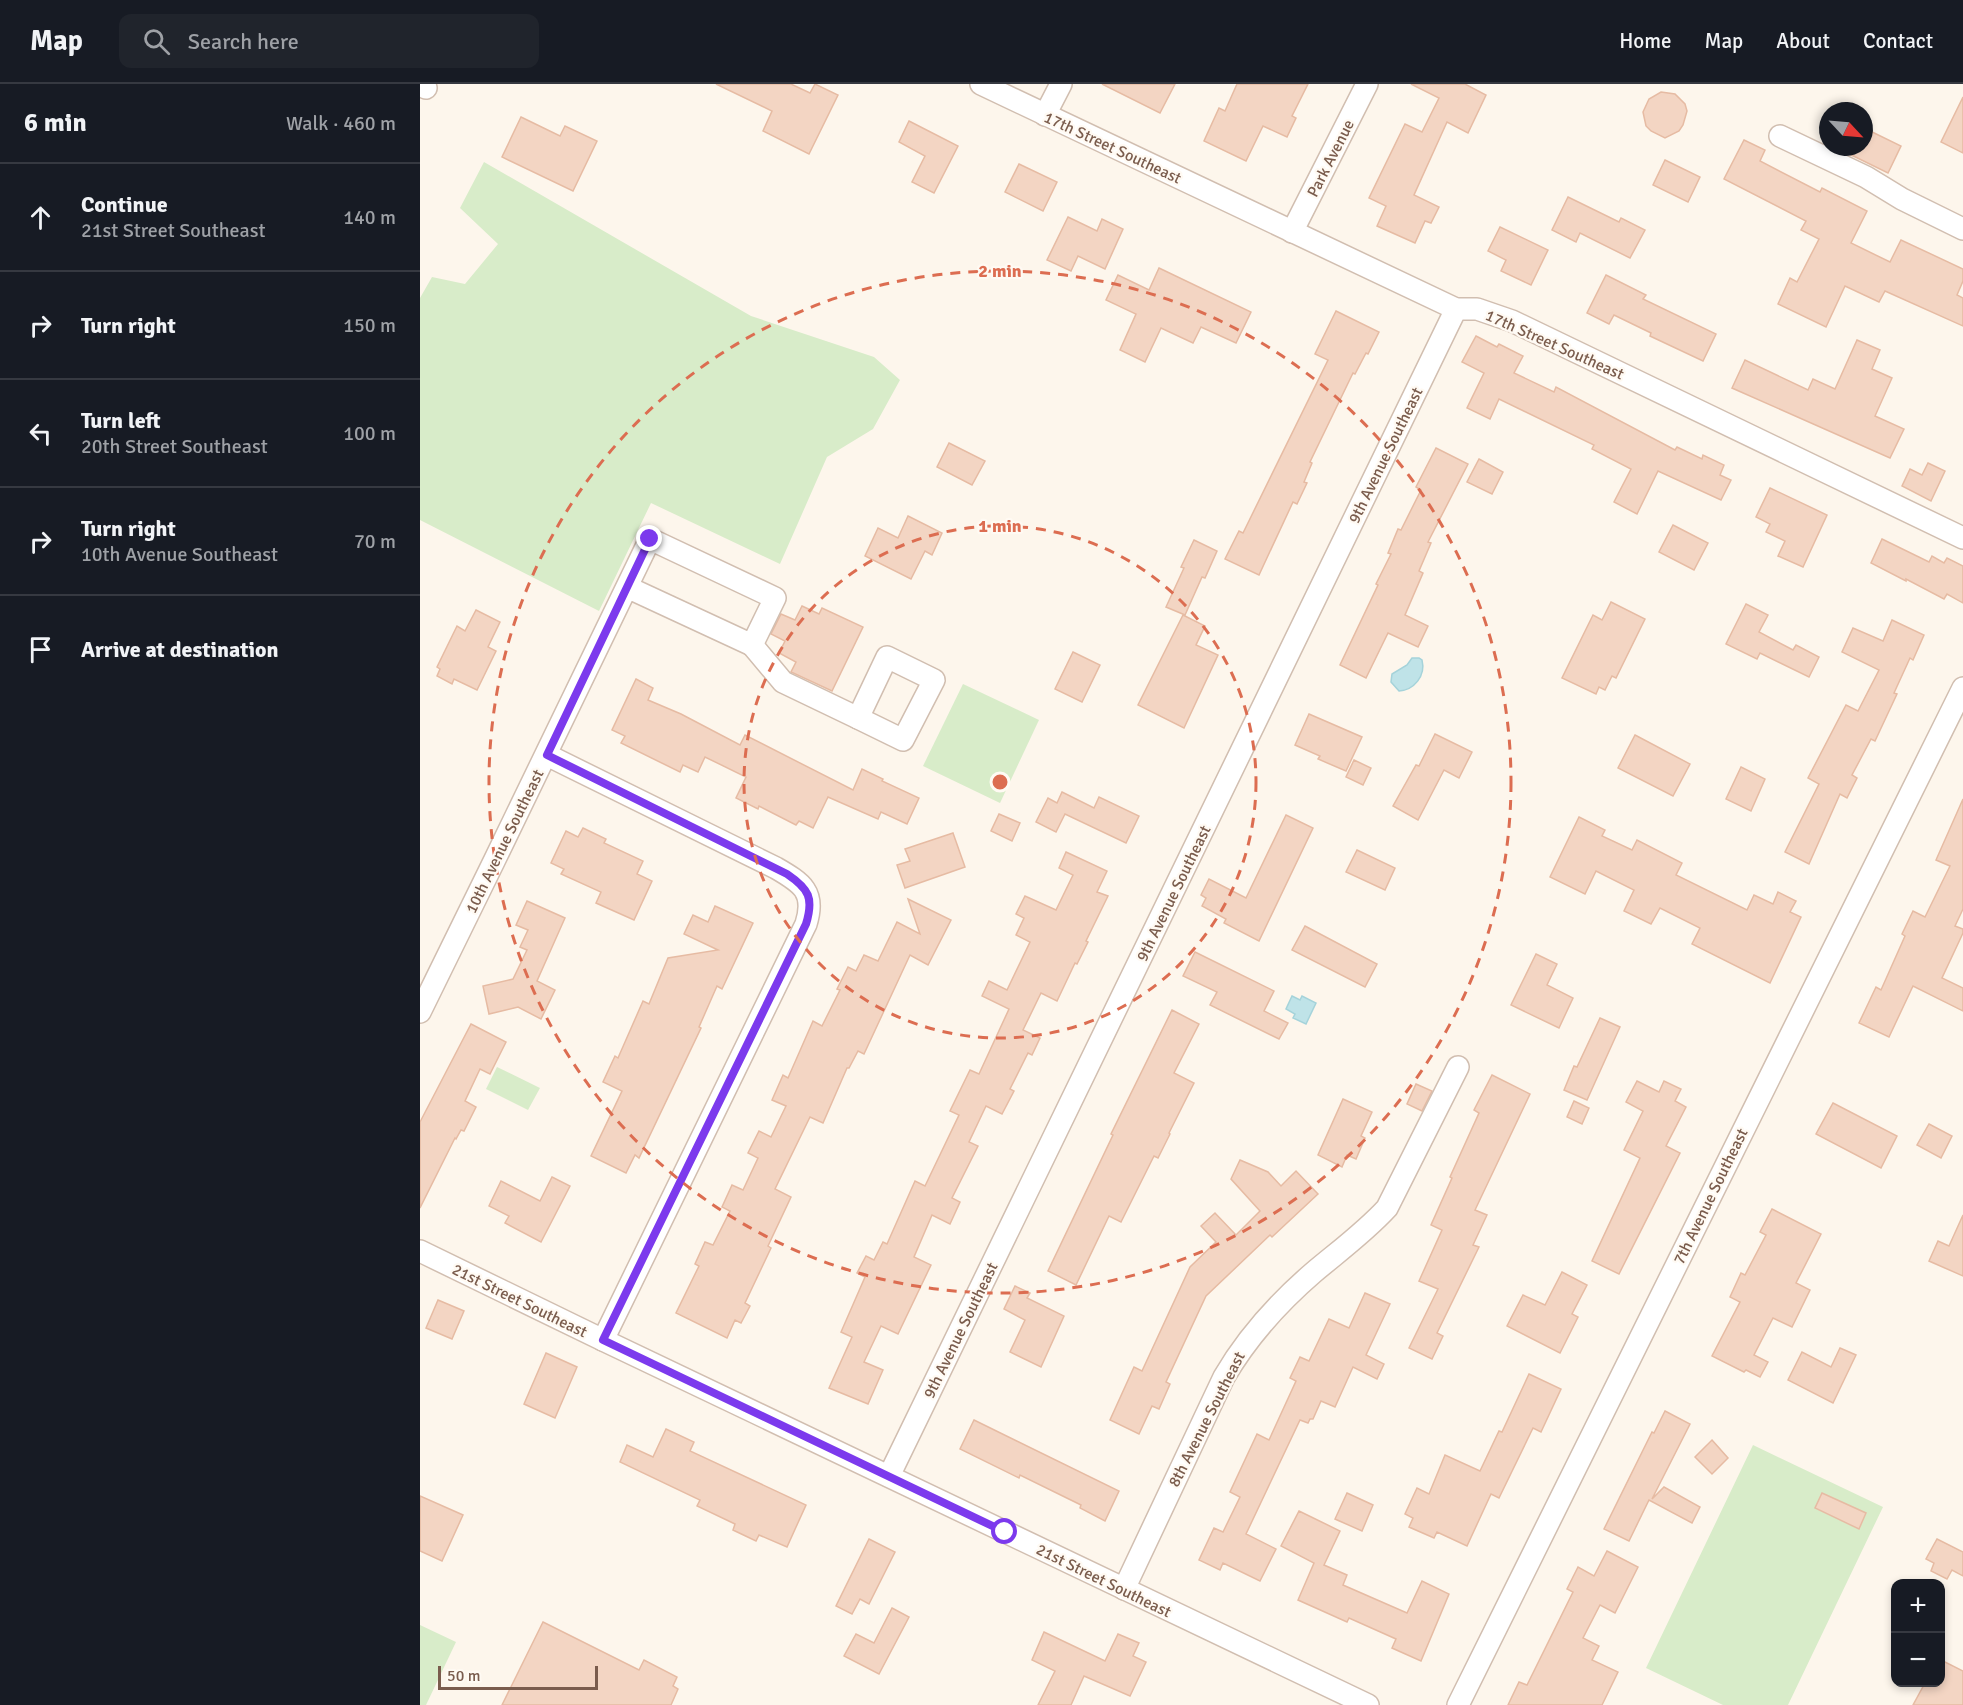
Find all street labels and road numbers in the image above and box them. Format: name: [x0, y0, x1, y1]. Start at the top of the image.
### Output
street label: 17th Street Southeast: [1041, 107, 1185, 189]
street label: Park Avenue: [1303, 116, 1359, 201]
street label: 17th Street Southeast: [1482, 305, 1627, 385]
street label: 9th Avenue Southeast: [1344, 384, 1428, 527]
street label: 10th Avenue Southeast: [461, 766, 549, 917]
street label: 9th Avenue Southeast: [1132, 822, 1216, 965]
street label: 7th Avenue Southeast: [1669, 1125, 1753, 1268]
street label: 9th Avenue Southeast: [919, 1259, 1003, 1402]
street label: 21st Street Southeast: [449, 1260, 591, 1342]
street label: 8th Avenue Southeast: [1164, 1348, 1250, 1490]
street label: 21st Street Southeast: [1033, 1540, 1175, 1622]

